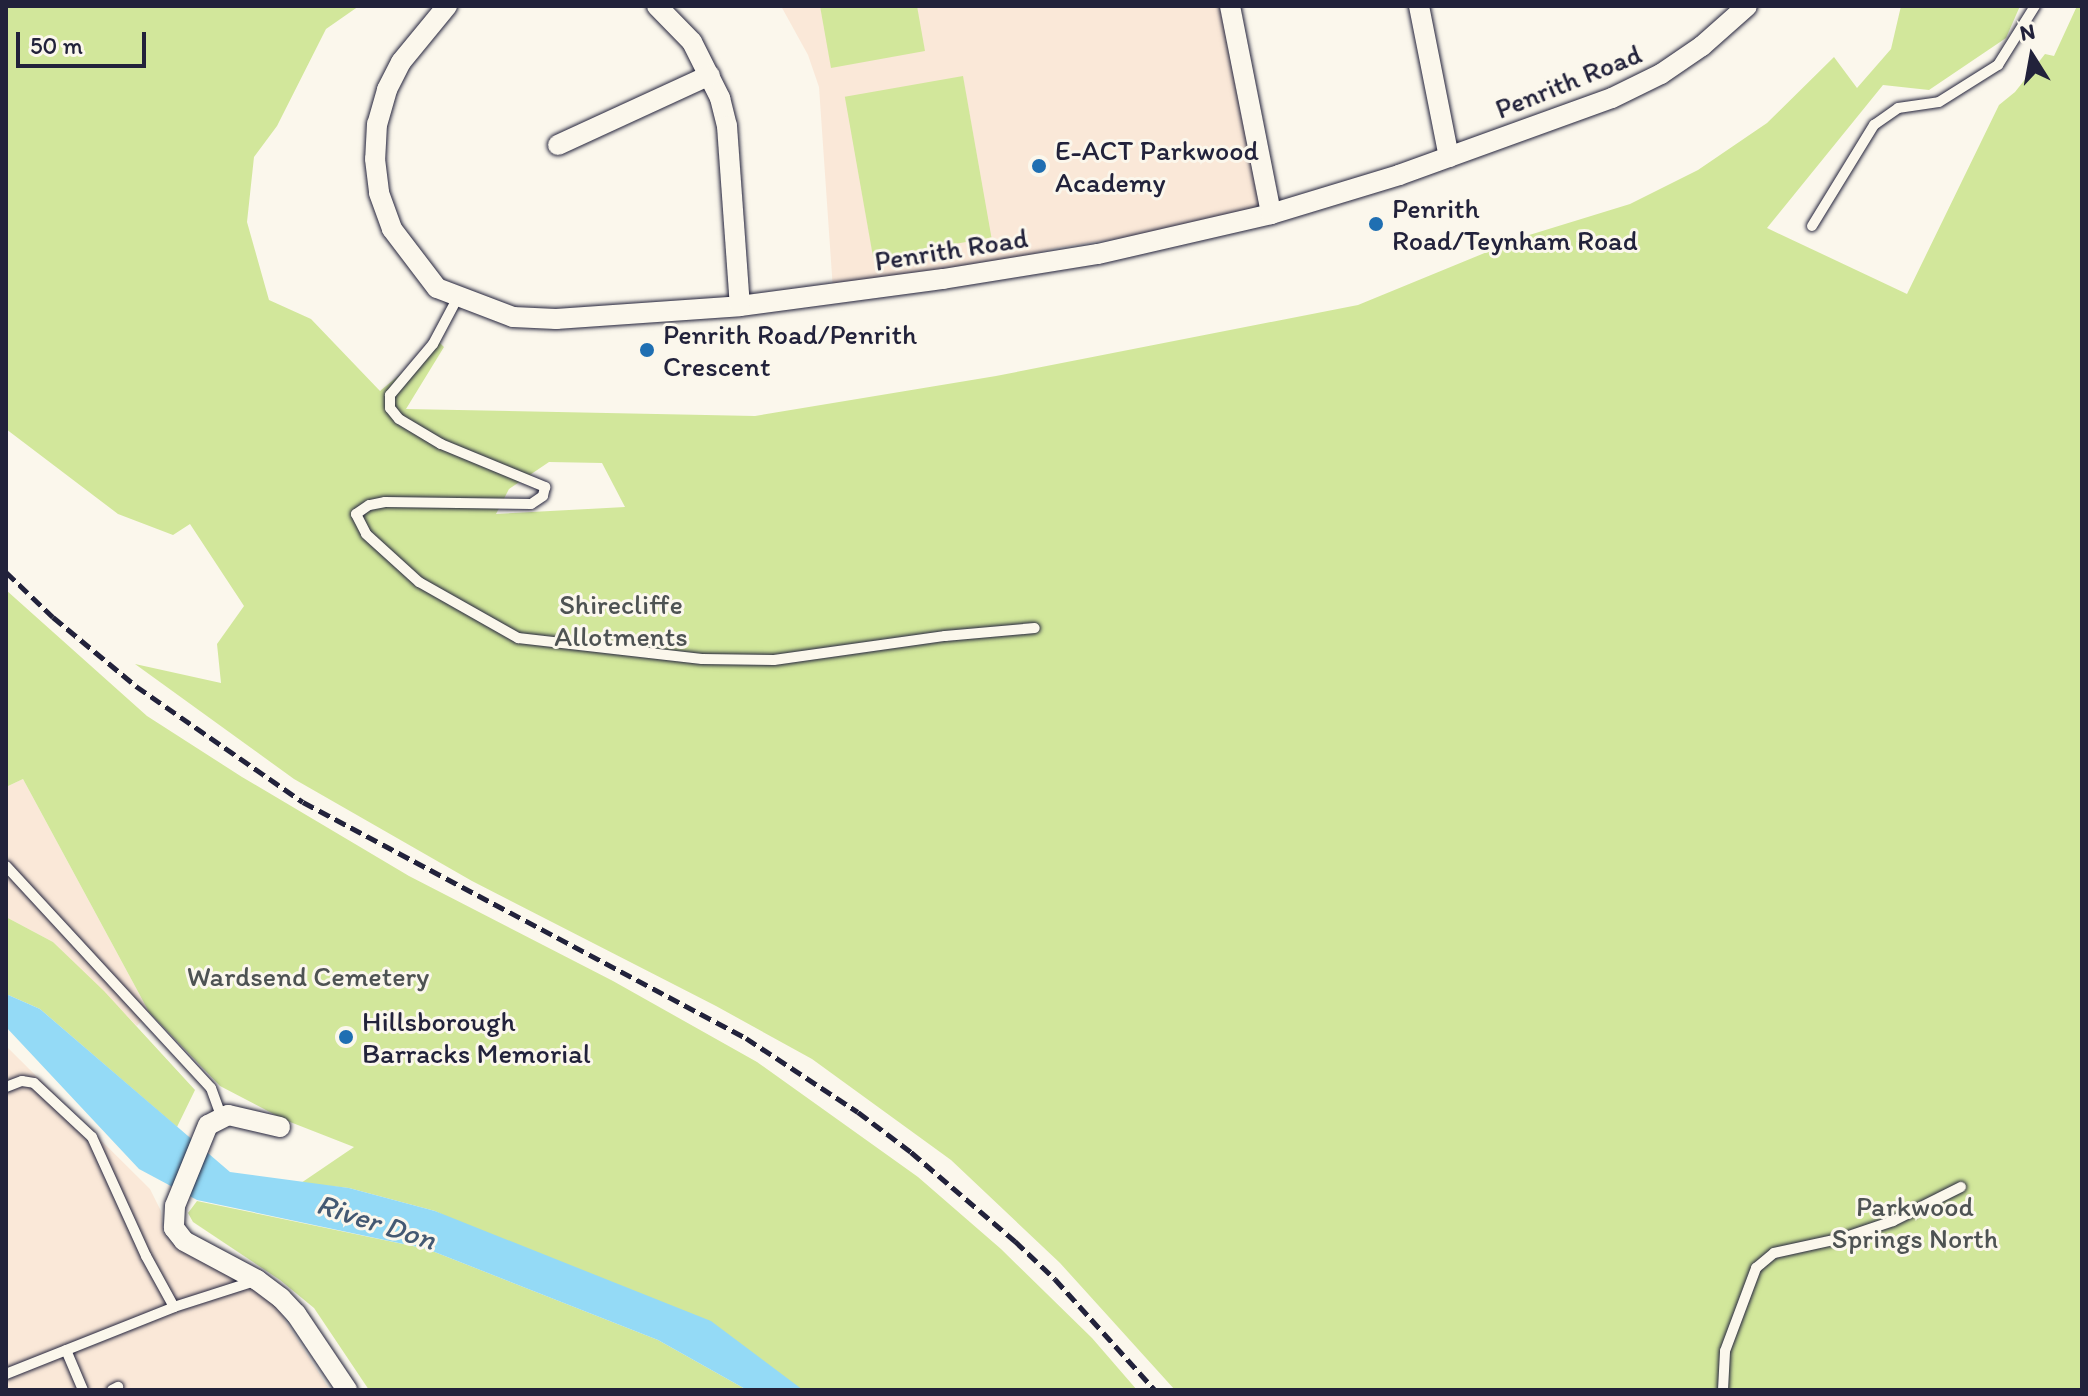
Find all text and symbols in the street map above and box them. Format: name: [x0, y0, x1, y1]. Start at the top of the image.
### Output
scale bar: [20, 16, 150, 66]
north arrow: [1992, 16, 2072, 96]
text: N: [2017, 17, 2037, 47]
text: 50 m: [30, 31, 83, 60]
street label: Penrith Road: [1490, 37, 1646, 125]
place label: E-ACT Parkwood Academy: [1055, 133, 1258, 199]
marker: E-ACT Parkwood Academy: [1030, 157, 1048, 175]
place label: Penrith Road/Teynham Road: [1392, 191, 1637, 257]
marker: Penrith Road/Teynham Road: [1367, 215, 1385, 233]
street label: Penrith Road: [872, 220, 1030, 278]
place label: Penrith Road/Penrith Crescent: [663, 317, 917, 383]
marker: Penrith Road/Penrith Crescent: [638, 341, 656, 359]
park label: Shirecliffe Allotments: [554, 587, 688, 653]
park label: Wardsend Cemetery: [186, 959, 430, 993]
place label: Hillsborough Barracks Memorial: [362, 1004, 590, 1070]
marker: Hillsborough Barracks Memorial: [337, 1028, 355, 1046]
water label: River Don: [311, 1186, 441, 1258]
park label: Parkwood Springs North: [1832, 1189, 1998, 1255]

